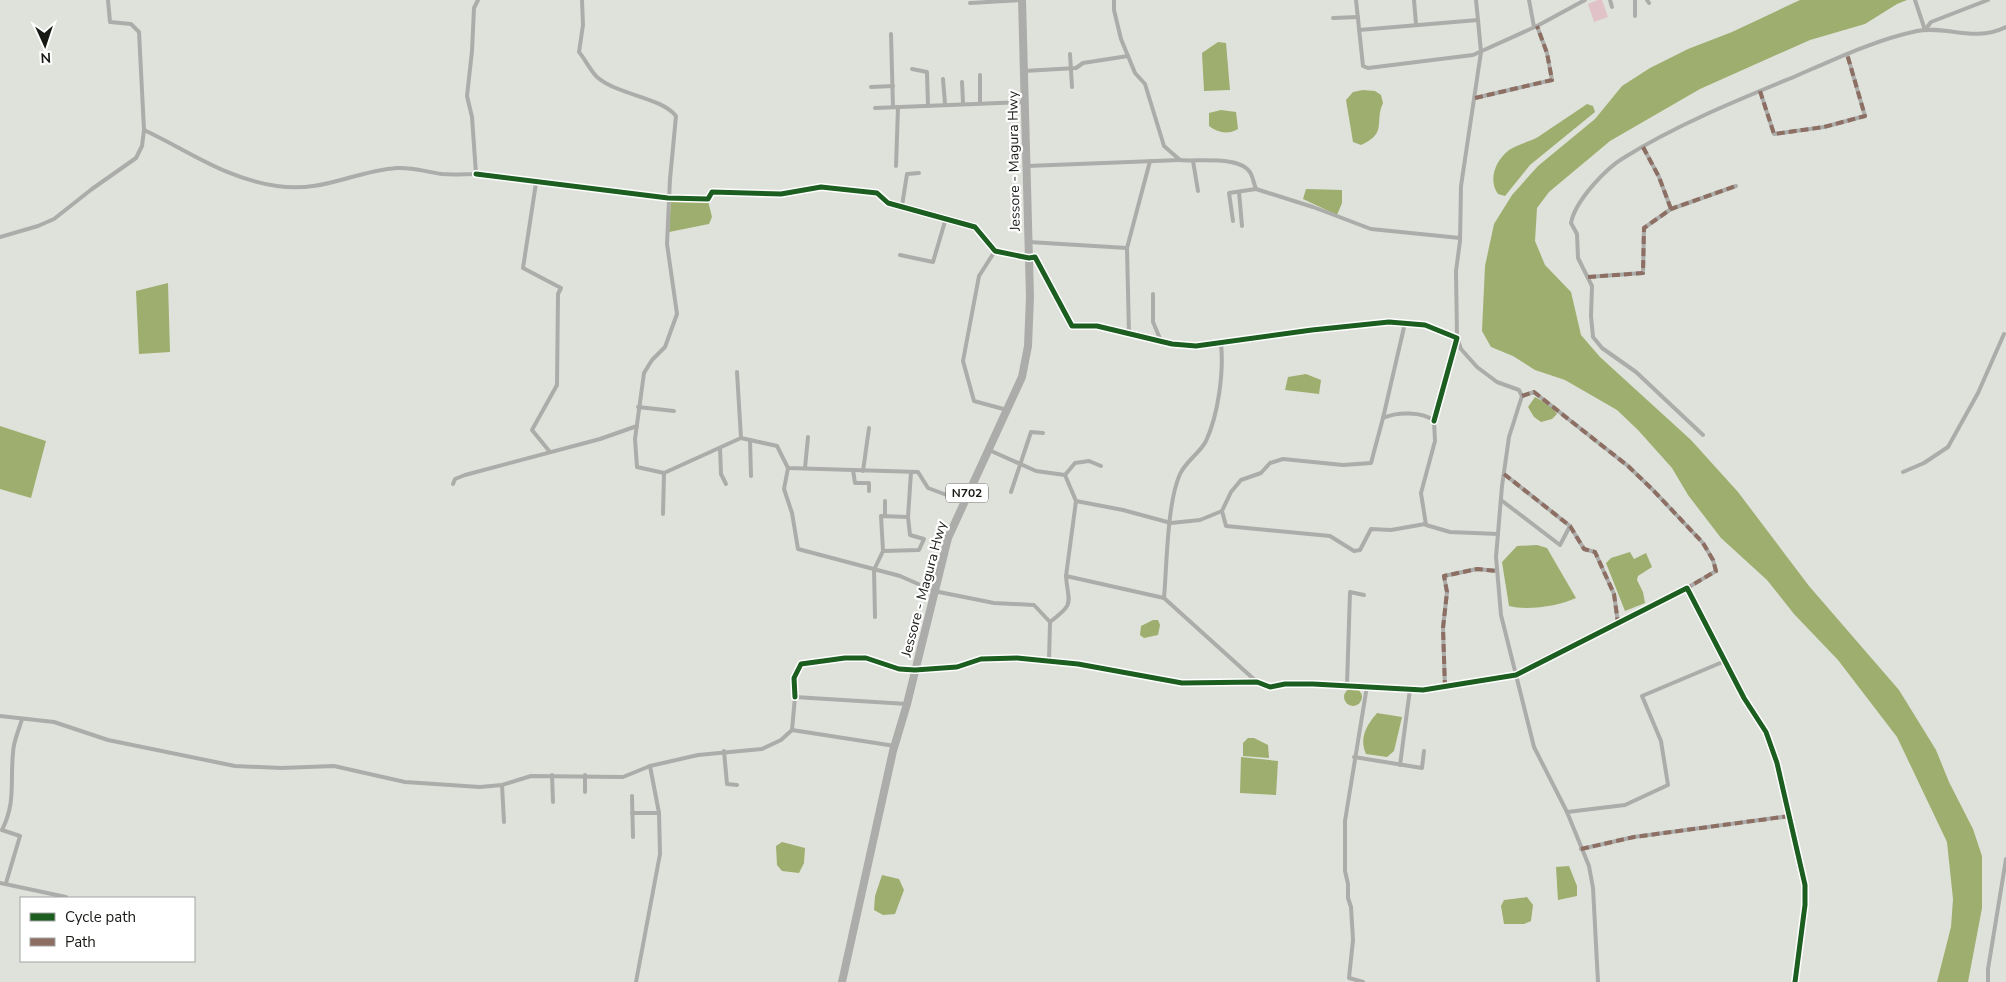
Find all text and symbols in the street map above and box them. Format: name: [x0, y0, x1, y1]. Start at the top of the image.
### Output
north arrow: [20, 20, 70, 70]
text: N: [40, 48, 51, 67]
street label: Jessore - Magura Hwy: [1003, 90, 1025, 232]
road number: N702: [946, 483, 988, 502]
street label: Jessore - Magura Hwy: [896, 518, 952, 660]
legend: [20, 897, 195, 962]
text: Cycle path: [65, 907, 136, 927]
text: Path: [65, 932, 96, 952]

